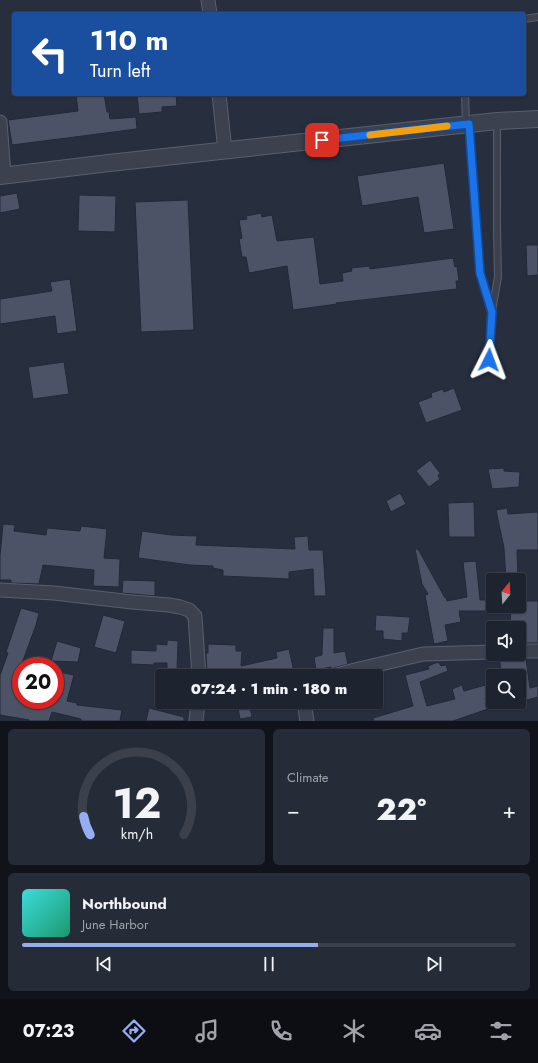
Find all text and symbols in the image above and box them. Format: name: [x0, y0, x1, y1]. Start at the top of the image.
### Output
text: 110 m: [90, 20, 168, 61]
icon: left: [24, 28, 76, 80]
text: Turn left: [90, 58, 150, 84]
pin: [305, 123, 339, 157]
icon: arrive: [311, 129, 333, 151]
position arrow: [468, 339, 510, 381]
north arrow: [486, 573, 526, 613]
map controls: [486, 573, 526, 709]
button: sound: [486, 621, 526, 661]
speed limit sign: 20: [12, 657, 64, 709]
button: search: [486, 669, 526, 709]
text: 07:24 · 1 min · 180 m: [191, 678, 347, 700]
text: Climate: [287, 768, 328, 787]
text: 12: [112, 773, 161, 834]
text: 22°: [376, 788, 426, 831]
text: −: [287, 794, 300, 826]
text: +: [502, 794, 516, 826]
text: km/h: [120, 824, 153, 844]
text: Northbound: [82, 893, 167, 915]
text: June Harbor: [82, 915, 148, 934]
icon: previous: [93, 953, 115, 975]
icon: pause: [258, 953, 280, 975]
icon: next: [423, 953, 445, 975]
icon: directions: [120, 1017, 148, 1045]
icon: music: [193, 1017, 221, 1045]
icon: phone: [267, 1017, 295, 1045]
icon: climate: [340, 1017, 368, 1045]
icon: car: [414, 1017, 442, 1045]
icon: filters: [487, 1017, 515, 1045]
text: 07:23: [23, 1018, 74, 1044]

